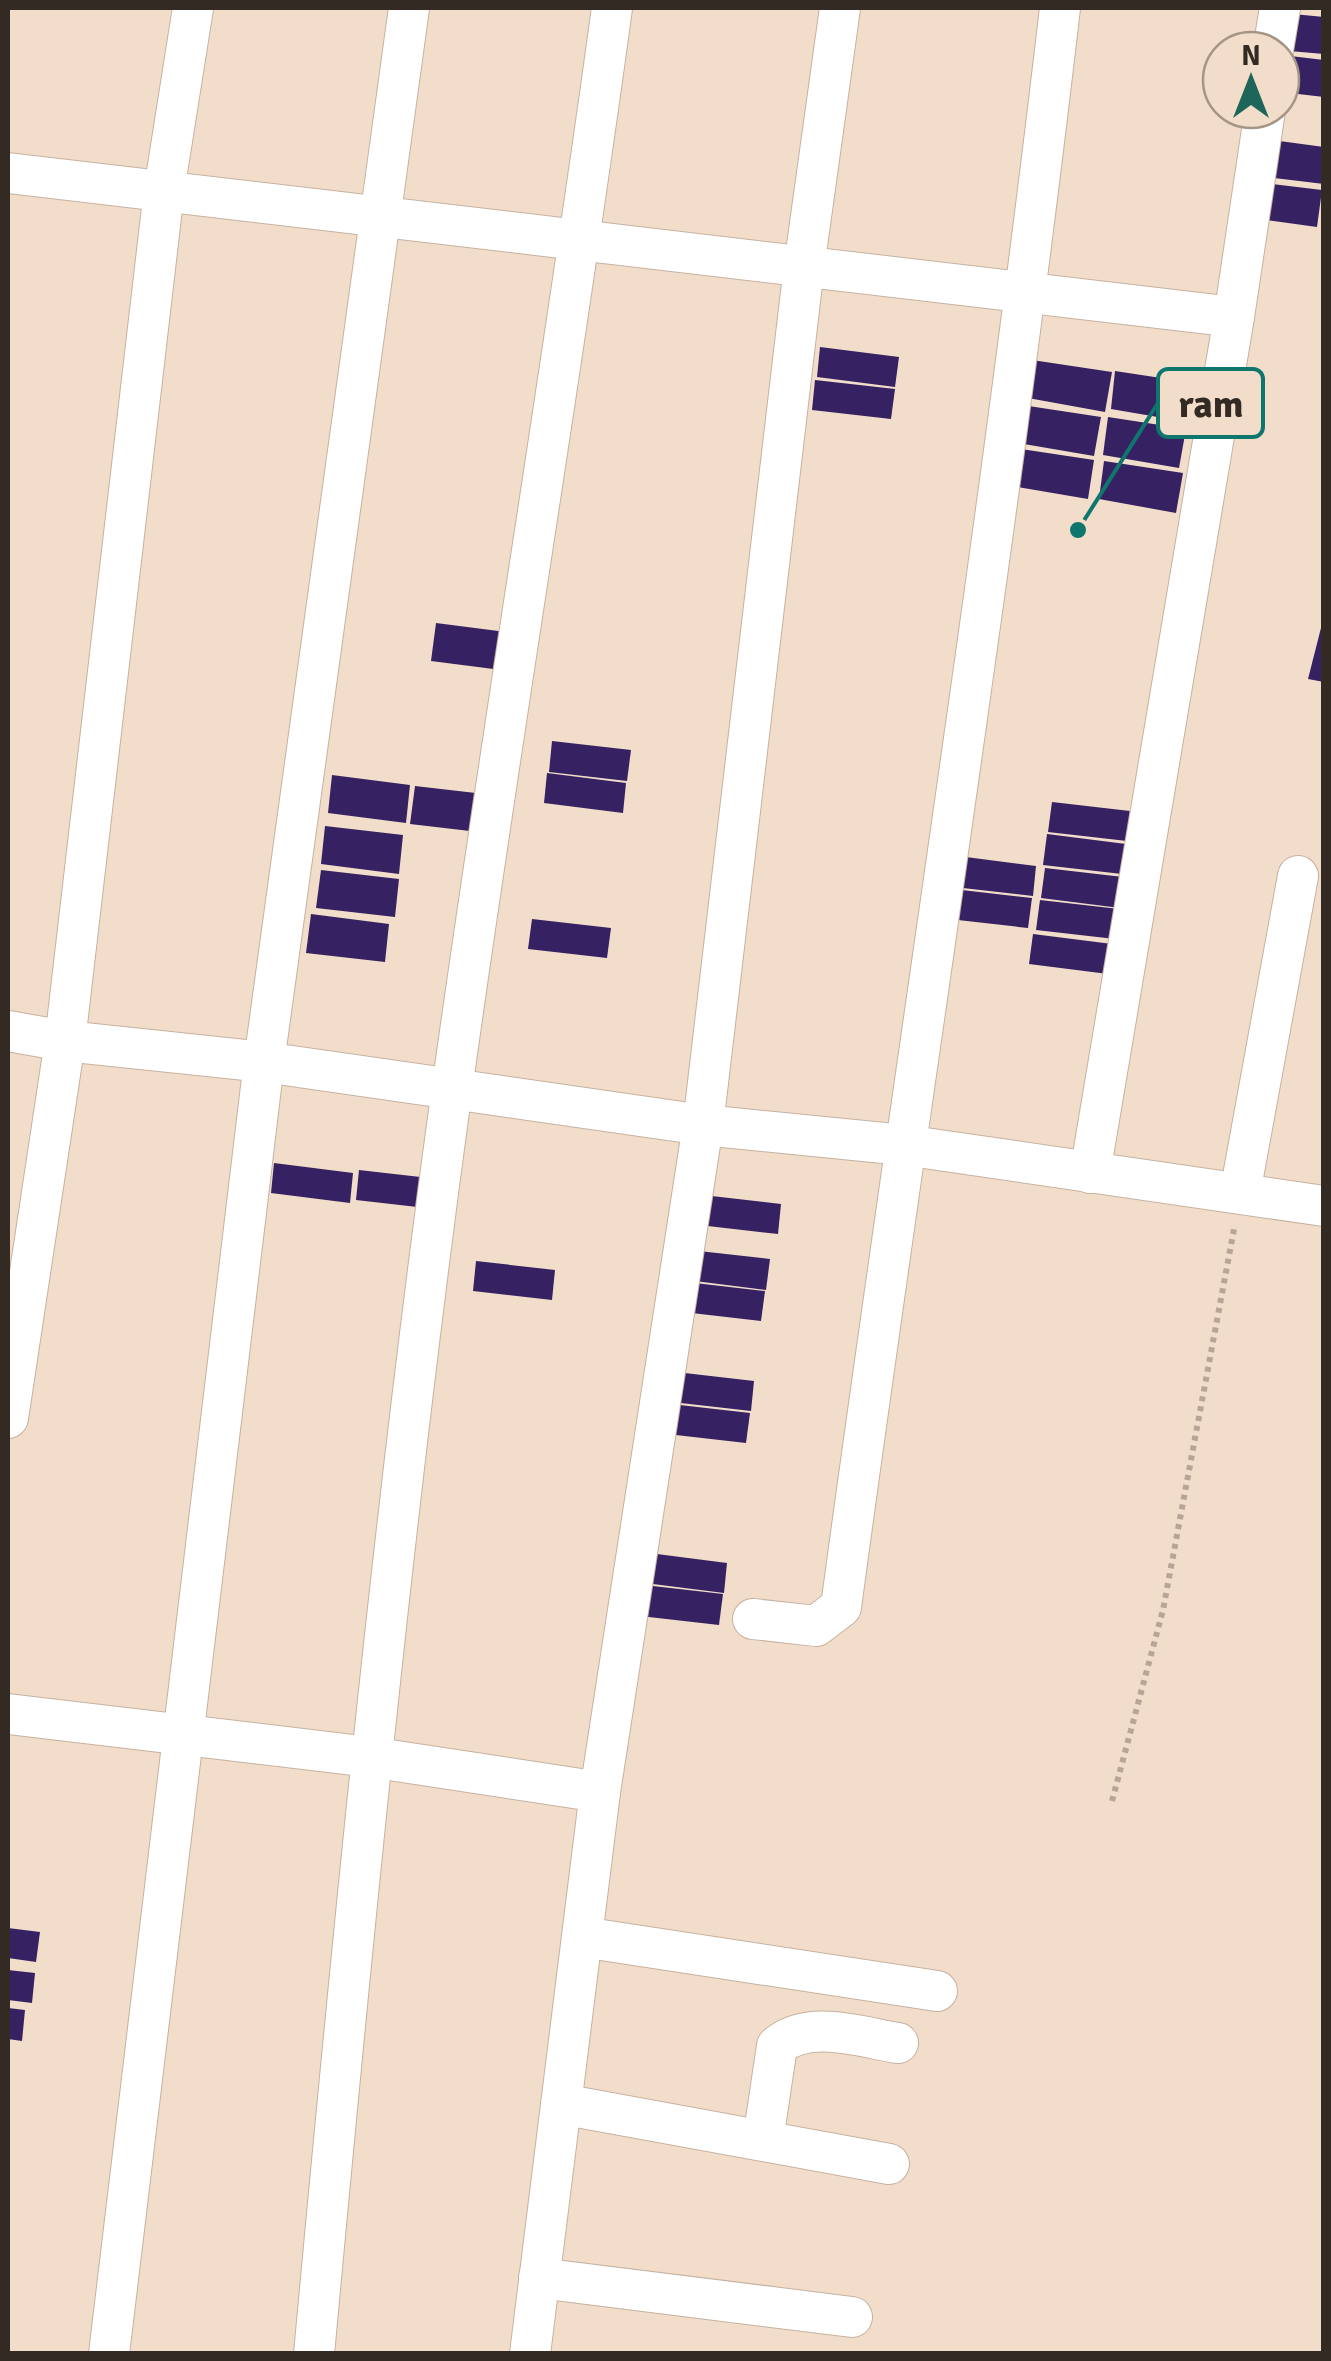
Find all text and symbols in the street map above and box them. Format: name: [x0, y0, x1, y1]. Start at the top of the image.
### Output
north arrow: [1201, 30, 1301, 130]
text: N: [1241, 39, 1261, 73]
callout: ram: [1158, 369, 1263, 437]
text: ram: [1179, 381, 1243, 428]

